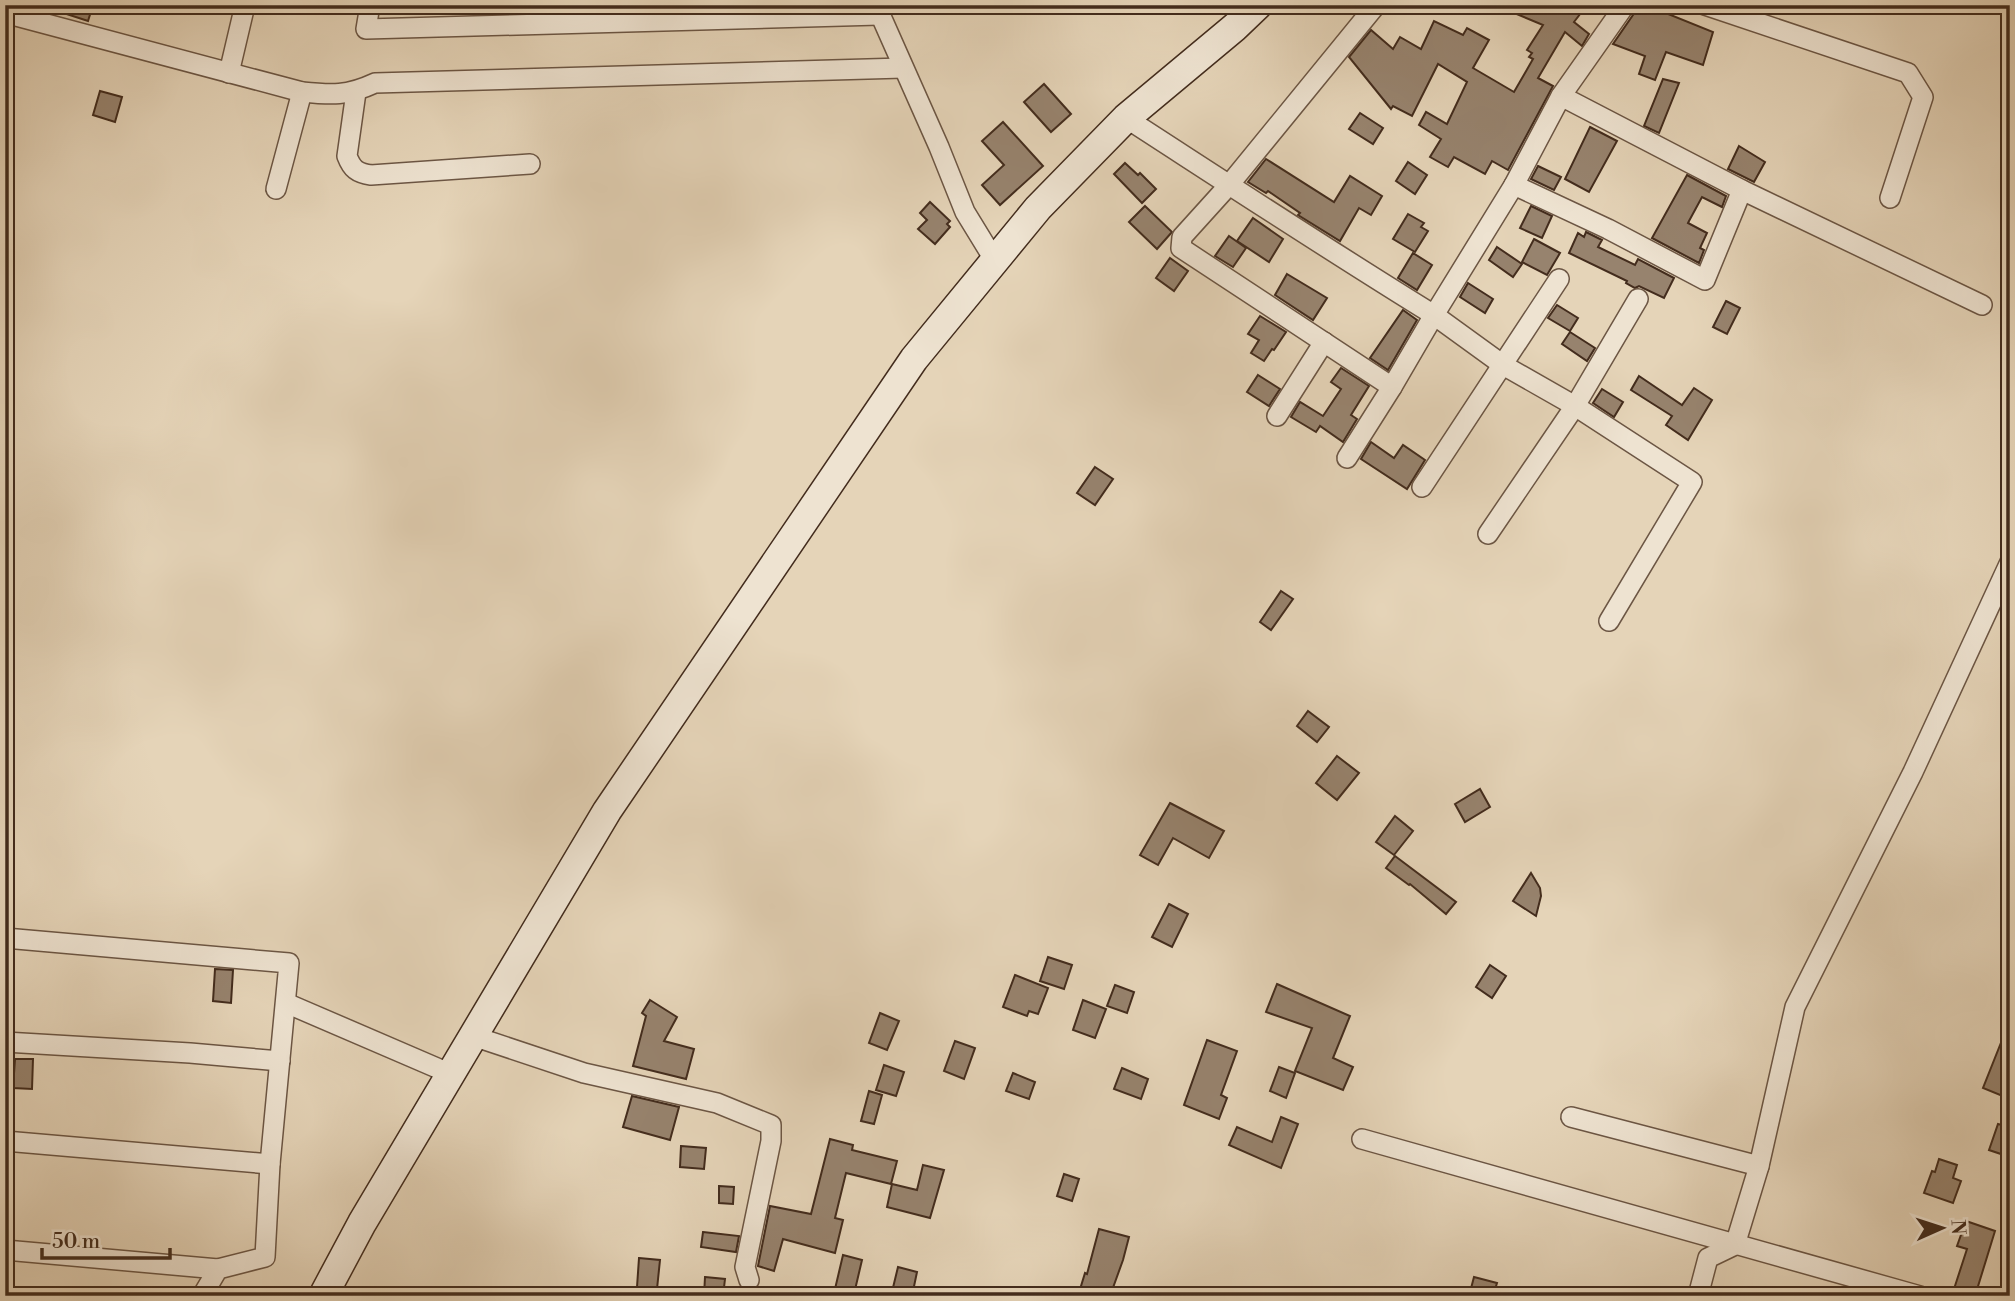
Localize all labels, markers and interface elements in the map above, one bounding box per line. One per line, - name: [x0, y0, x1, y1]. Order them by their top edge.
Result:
- north arrow: [1906, 1192, 1976, 1262]
- scale bar: [42, 1217, 170, 1261]
- text: N: [1946, 1219, 1970, 1235]
- text: 50 m: [52, 1229, 100, 1255]

